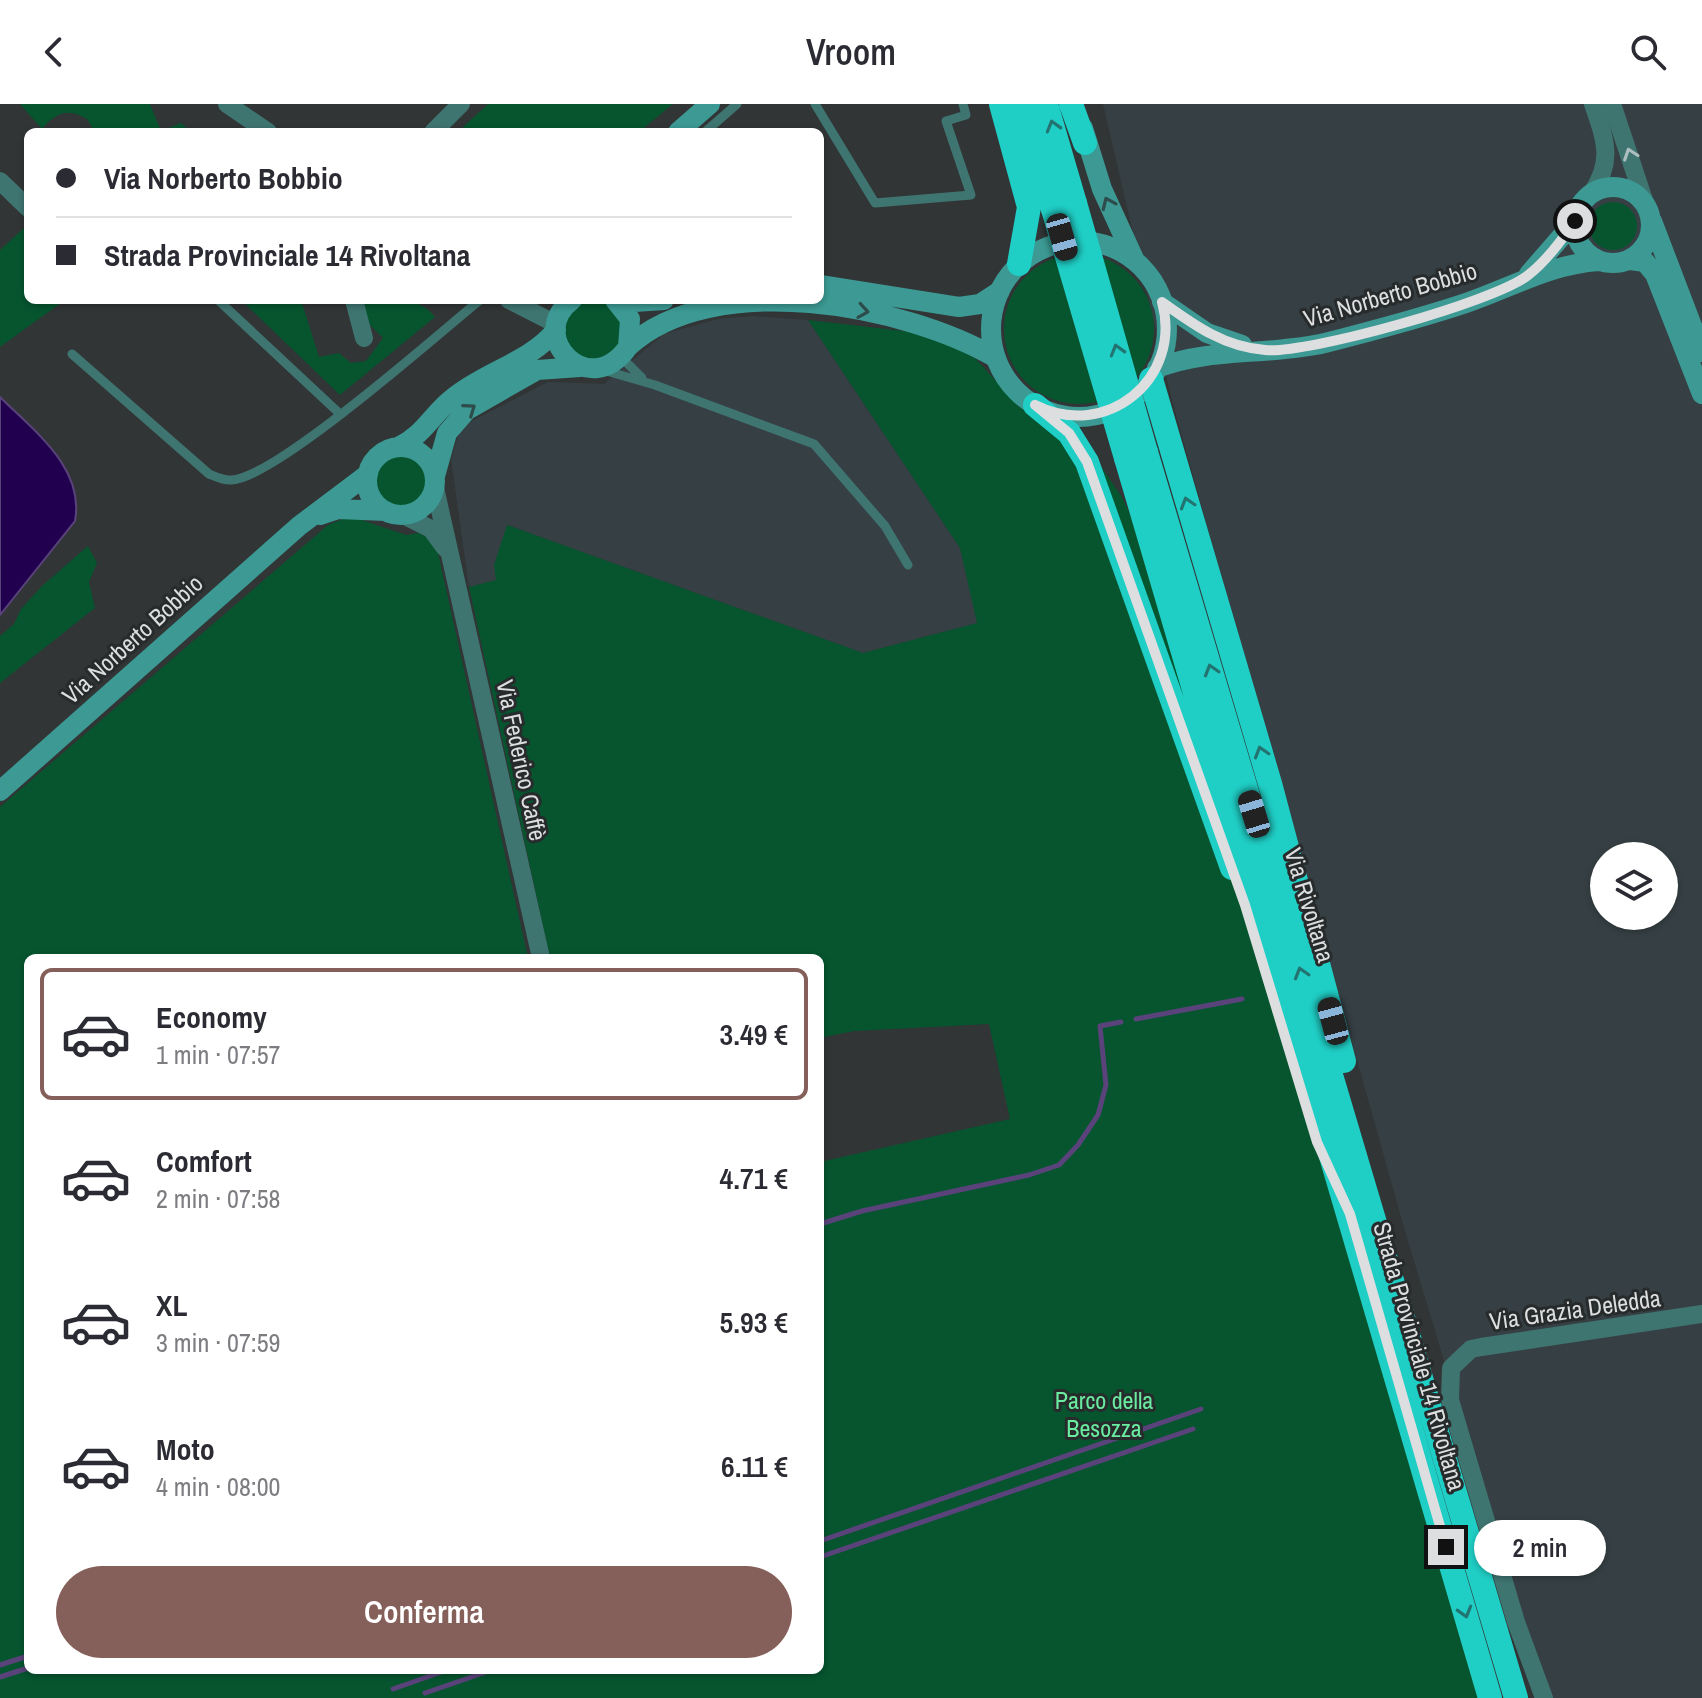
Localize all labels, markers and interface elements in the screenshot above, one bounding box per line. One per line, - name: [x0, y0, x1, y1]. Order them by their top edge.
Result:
- text: Vroom: [806, 28, 896, 76]
- icon: back: [32, 30, 76, 74]
- icon: search: [1626, 30, 1670, 74]
- one-way arrow: [1046, 120, 1062, 134]
- one-way arrow: [1624, 148, 1640, 162]
- text: Via Norberto Bobbio: [104, 158, 343, 198]
- one-way arrow: [1102, 197, 1118, 211]
- route start: [1557, 203, 1593, 239]
- car: [1044, 211, 1080, 263]
- text: Strada Provinciale 14 Rivoltana: [104, 235, 470, 275]
- street label: Via Norberto Bobbio: [1300, 254, 1480, 334]
- one-way arrow: [856, 302, 870, 319]
- one-way arrow: [1110, 343, 1126, 357]
- one-way arrow: [462, 404, 476, 419]
- one-way arrow: [1180, 497, 1196, 511]
- street label: Via Norberto Bobbio: [55, 567, 209, 711]
- one-way arrow: [1204, 664, 1220, 678]
- street label: Via Federico Caffè: [489, 677, 555, 843]
- one-way arrow: [1254, 746, 1270, 760]
- car: [1236, 788, 1272, 840]
- map controls: [1590, 842, 1678, 930]
- button: layers: [1590, 842, 1678, 930]
- street label: Via Rivoltana: [1277, 844, 1343, 966]
- one-way arrow: [1294, 967, 1310, 980]
- car: [1315, 995, 1351, 1047]
- text: Economy: [156, 997, 267, 1037]
- icon: car: [60, 998, 132, 1070]
- text: 3.49 €: [720, 1014, 788, 1054]
- text: 1 min · 07:57: [156, 1037, 280, 1072]
- text: Comfort: [156, 1141, 252, 1181]
- icon: car: [60, 1142, 132, 1214]
- text: 4.71 €: [720, 1158, 788, 1198]
- text: 2 min · 07:58: [156, 1181, 280, 1216]
- street label: Strada Provinciale 14 Rivoltana: [1366, 1218, 1474, 1494]
- street label: Via Grazia Deledda: [1487, 1281, 1663, 1337]
- text: XL: [156, 1285, 187, 1325]
- icon: car: [60, 1286, 132, 1358]
- text: 5.93 €: [720, 1302, 788, 1342]
- text: 3 min · 07:59: [156, 1325, 280, 1360]
- park label: Parco della Besozza: [1055, 1384, 1153, 1444]
- text: Moto: [156, 1429, 215, 1469]
- icon: car: [60, 1430, 132, 1502]
- text: 6.11 €: [721, 1446, 788, 1486]
- text: 4 min · 08:00: [156, 1469, 280, 1504]
- callout: 2 min: [1474, 1519, 1606, 1575]
- route end: [1428, 1529, 1464, 1565]
- text: 2 min: [1513, 1530, 1567, 1565]
- button: Conferma: [56, 1566, 792, 1658]
- one-way arrow: [1456, 1605, 1472, 1618]

